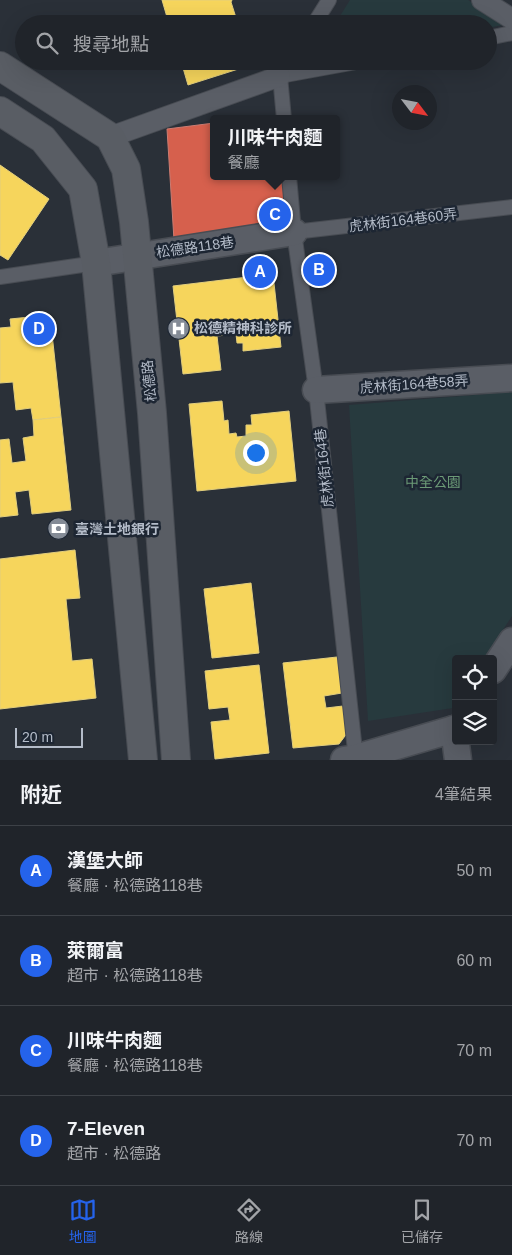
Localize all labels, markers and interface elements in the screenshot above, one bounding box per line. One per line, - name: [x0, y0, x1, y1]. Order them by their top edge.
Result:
- search box: [15, 15, 497, 70]
- icon: search: [33, 29, 61, 57]
- text: 搜尋地點: [73, 34, 149, 55]
- north arrow: [392, 85, 437, 130]
- popup: [210, 115, 340, 180]
- text: 川味牛肉麵: [227, 127, 323, 148]
- text: 餐廳: [227, 154, 260, 171]
- pin: C: [259, 196, 291, 234]
- street label: 虎林街164巷60弄: [348, 205, 458, 235]
- street label: 松德路118巷: [155, 234, 235, 260]
- pin: B: [303, 251, 335, 289]
- pin: A: [244, 253, 276, 291]
- pin: D: [23, 310, 55, 348]
- hospital icon: 松德精神科診所: [166, 316, 190, 340]
- place label: 松德精神科診所: [194, 320, 292, 336]
- street label: 松德路: [139, 359, 159, 403]
- street label: 虎林街164巷58弄: [359, 372, 469, 396]
- street label: 虎林街164巷: [312, 428, 336, 508]
- your location: [243, 440, 269, 466]
- park label: 中全公園: [405, 474, 461, 490]
- bank icon: 臺灣土地銀行: [47, 517, 71, 541]
- place label: 臺灣土地銀行: [75, 521, 159, 537]
- map controls: [452, 655, 497, 745]
- button: locate: [452, 655, 497, 700]
- button: layers: [452, 700, 497, 745]
- scale bar: [15, 725, 82, 748]
- text: 20 m: [22, 729, 53, 745]
- text: 附近: [20, 783, 62, 806]
- text: 4筆結果: [435, 786, 492, 803]
- text: 漢堡大師: [67, 850, 143, 871]
- text: A: [30, 862, 42, 879]
- text: 50 m: [456, 862, 492, 879]
- text: 餐廳 · 松德路118巷: [67, 877, 203, 894]
- text: 萊爾富: [67, 940, 124, 961]
- text: B: [30, 952, 42, 969]
- text: 60 m: [456, 952, 492, 969]
- text: 超市 · 松德路118巷: [67, 967, 203, 984]
- text: 川味牛肉麵: [67, 1030, 162, 1051]
- text: C: [30, 1042, 42, 1059]
- text: 70 m: [456, 1042, 492, 1059]
- text: 餐廳 · 松德路118巷: [67, 1057, 203, 1074]
- text: 7-Eleven: [67, 1118, 145, 1139]
- text: D: [30, 1132, 42, 1149]
- text: 70 m: [456, 1132, 492, 1149]
- text: 超市 · 松德路: [67, 1145, 161, 1162]
- tab: 地圖: [69, 1196, 97, 1246]
- tab: 路線: [235, 1196, 263, 1246]
- tab: 已儲存: [401, 1196, 443, 1246]

